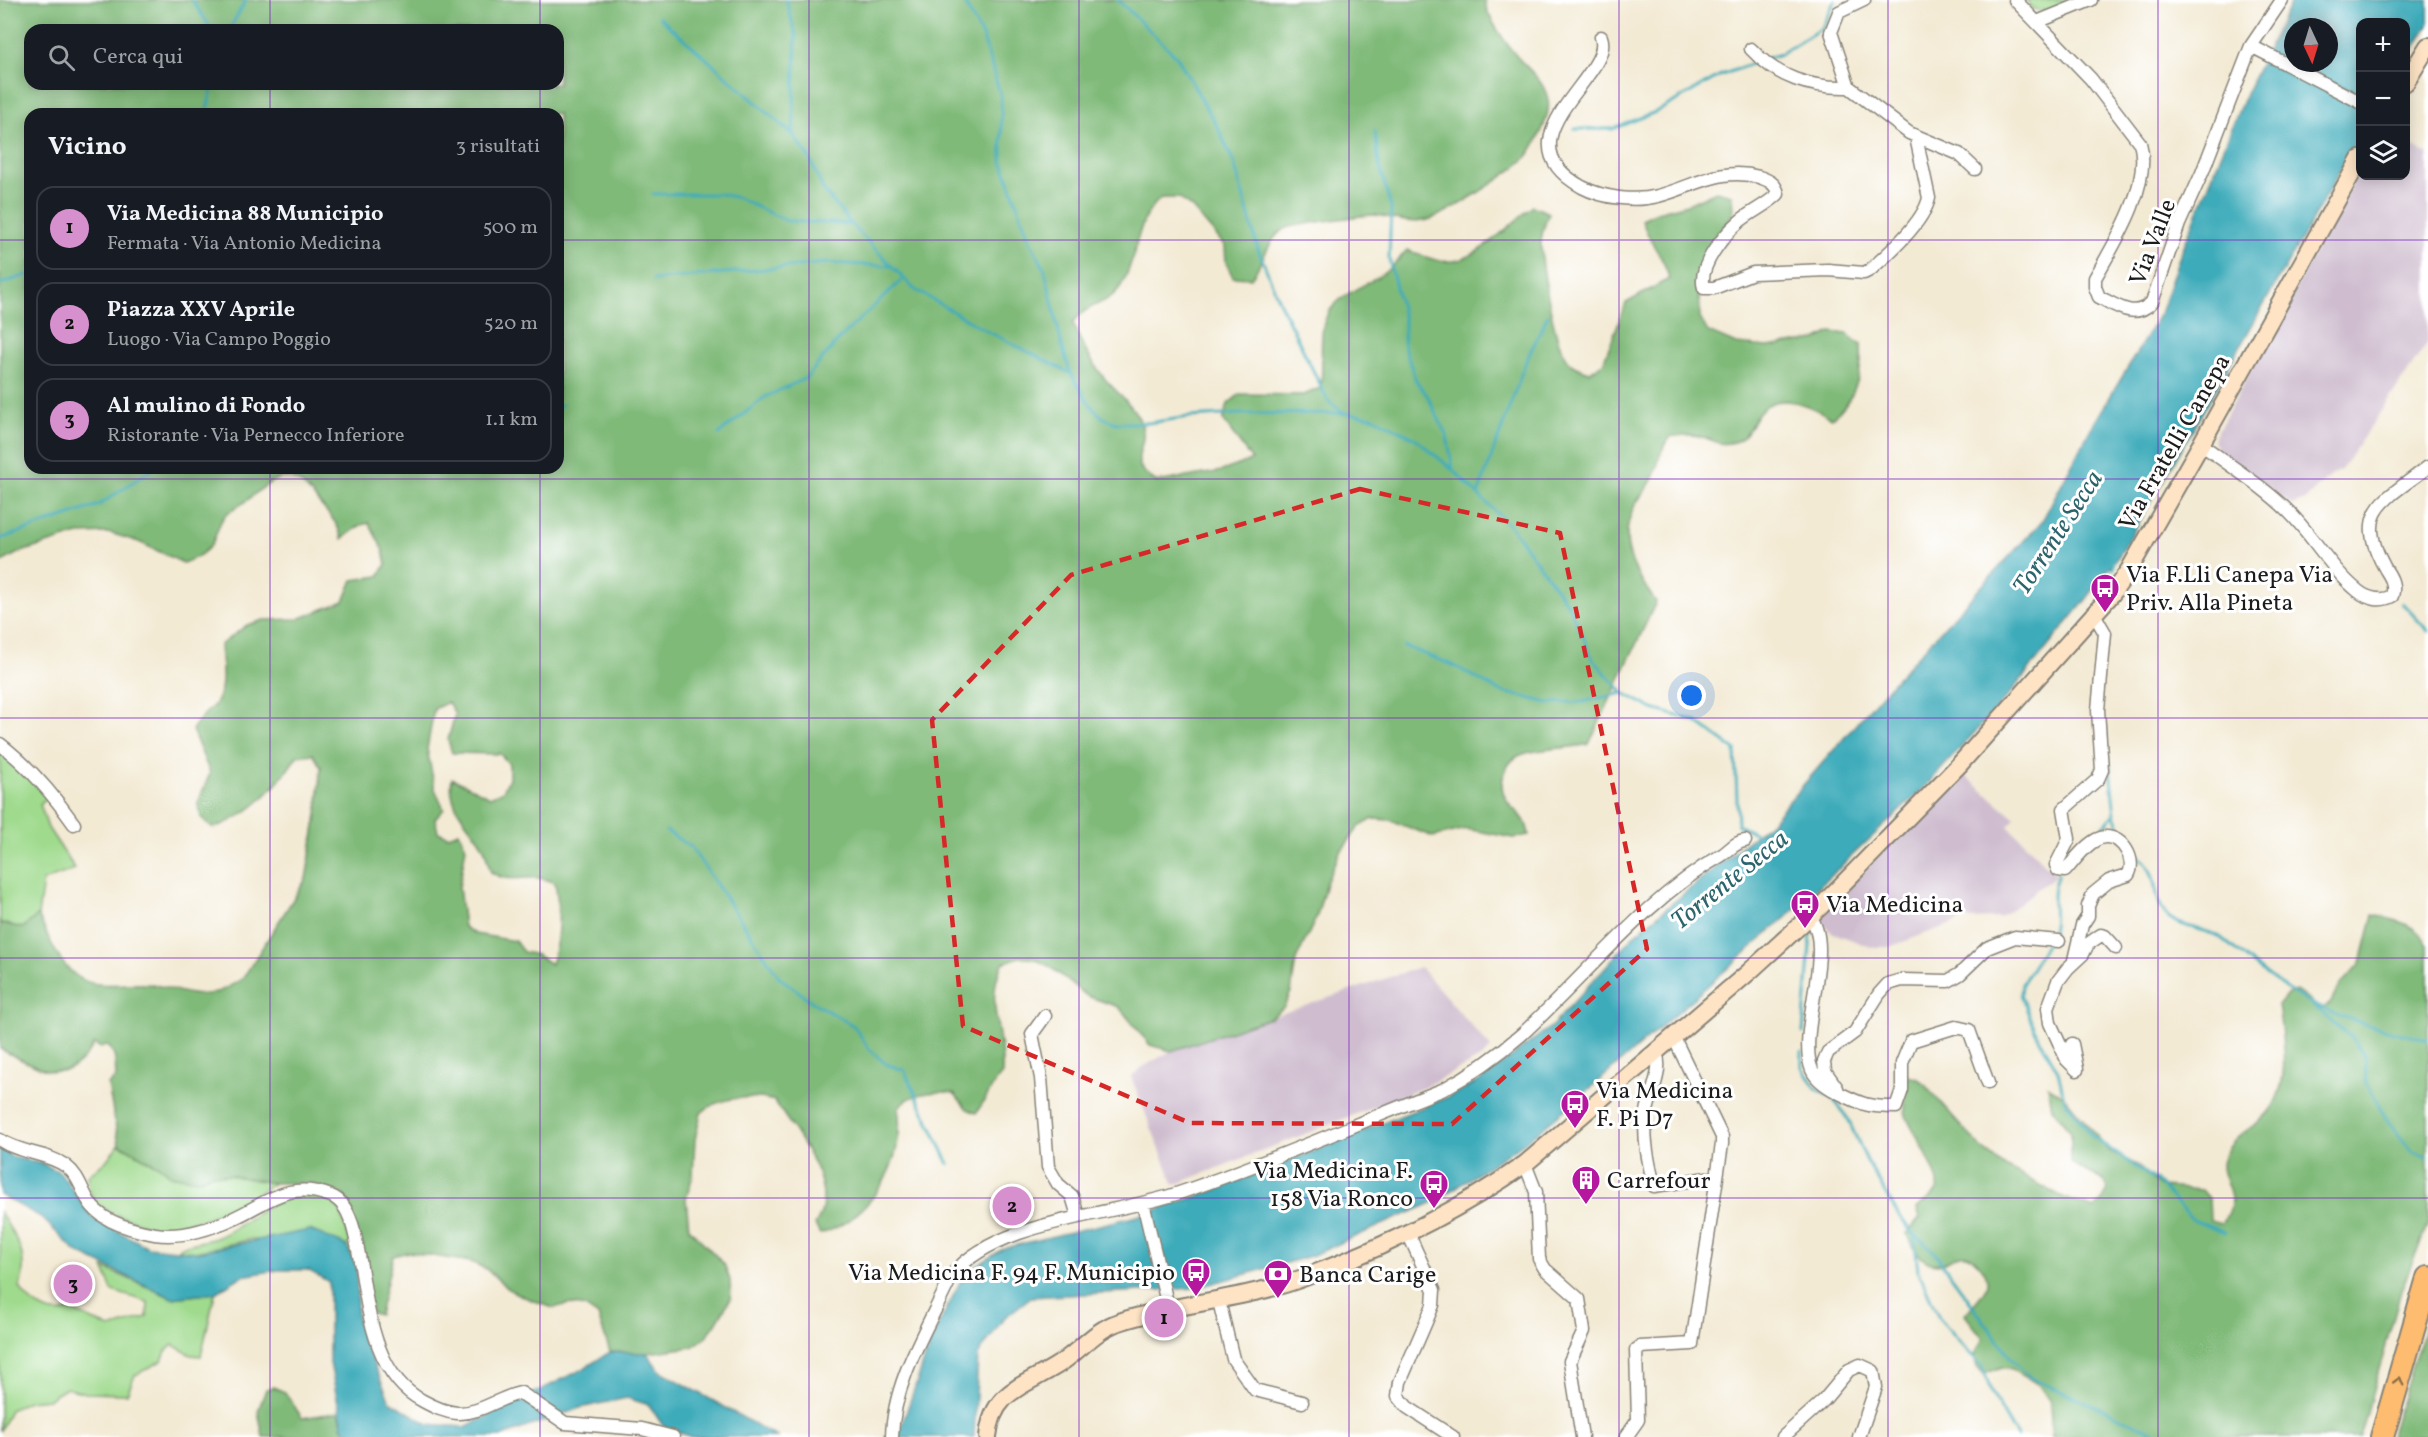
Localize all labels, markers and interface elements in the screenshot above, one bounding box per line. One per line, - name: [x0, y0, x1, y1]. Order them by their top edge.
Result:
- north arrow: [2284, 18, 2338, 72]
- map controls: [2356, 18, 2410, 180]
- button: +: [2356, 18, 2410, 72]
- search box: [24, 24, 564, 90]
- icon: search: [45, 41, 78, 74]
- text: Cerca qui: [93, 42, 183, 73]
- button: −: [2356, 72, 2410, 126]
- button: layers: [2356, 126, 2410, 180]
- text: Vicino: [48, 129, 127, 165]
- text: 3 risultati: [456, 133, 540, 161]
- street label: Via Valle: [2122, 194, 2186, 291]
- text: Via Medicina 88 Municipio: [107, 199, 384, 230]
- text: 1: [65, 214, 74, 242]
- text: 500 m: [483, 214, 538, 242]
- text: Fermata · Via Antonio Medicina: [107, 230, 381, 258]
- text: Piazza XXV Aprile: [107, 295, 295, 326]
- text: 2: [64, 310, 75, 338]
- text: 520 m: [484, 310, 538, 338]
- text: Luogo · Via Campo Poggio: [107, 326, 331, 354]
- street label: Via Fratelli Canepa: [2111, 348, 2240, 538]
- text: Al mulino di Fondo: [107, 391, 305, 422]
- text: 3: [64, 406, 75, 434]
- text: 1.1 km: [485, 406, 538, 434]
- text: Ristorante · Via Pernecco Inferiore: [107, 422, 405, 450]
- water label: Torrente Secca: [2005, 464, 2112, 602]
- place label: Via F.Lli Canepa Via Priv. Alla Pineta: [2126, 559, 2333, 621]
- bus stop icon: Via F.Lli Canepa Via Priv. Alla Pineta: [2089, 572, 2121, 614]
- your location: [1677, 681, 1706, 710]
- water label: Torrente Secca: [1664, 822, 1797, 939]
- bus stop icon: Via Medicina: [1789, 888, 1821, 930]
- place label: Via Medicina: [1826, 889, 1963, 923]
- place label: Via Medicina F. Pi D7: [1596, 1075, 1733, 1137]
- bus stop icon: Via Medicina F. Pi D7: [1559, 1088, 1591, 1130]
- place label: Via Medicina F. 158 Via Ronco: [1253, 1155, 1413, 1217]
- building icon: Carrefour: [1570, 1164, 1602, 1206]
- place label: Carrefour: [1607, 1165, 1711, 1199]
- bus stop icon: Via Medicina F. 158 Via Ronco: [1418, 1168, 1450, 1210]
- pin: 2: [992, 1184, 1032, 1228]
- bus stop icon: Via Medicina F. 94 F. Municipio: [1180, 1256, 1212, 1298]
- place label: Via Medicina F. 94 F. Municipio: [848, 1257, 1175, 1291]
- bank icon: Banca Carige: [1262, 1258, 1294, 1300]
- place label: Banca Carige: [1299, 1259, 1436, 1293]
- pin: 3: [54, 1262, 92, 1306]
- pin: 1: [1144, 1296, 1184, 1340]
- one-way arrow: [2391, 1376, 2404, 1386]

